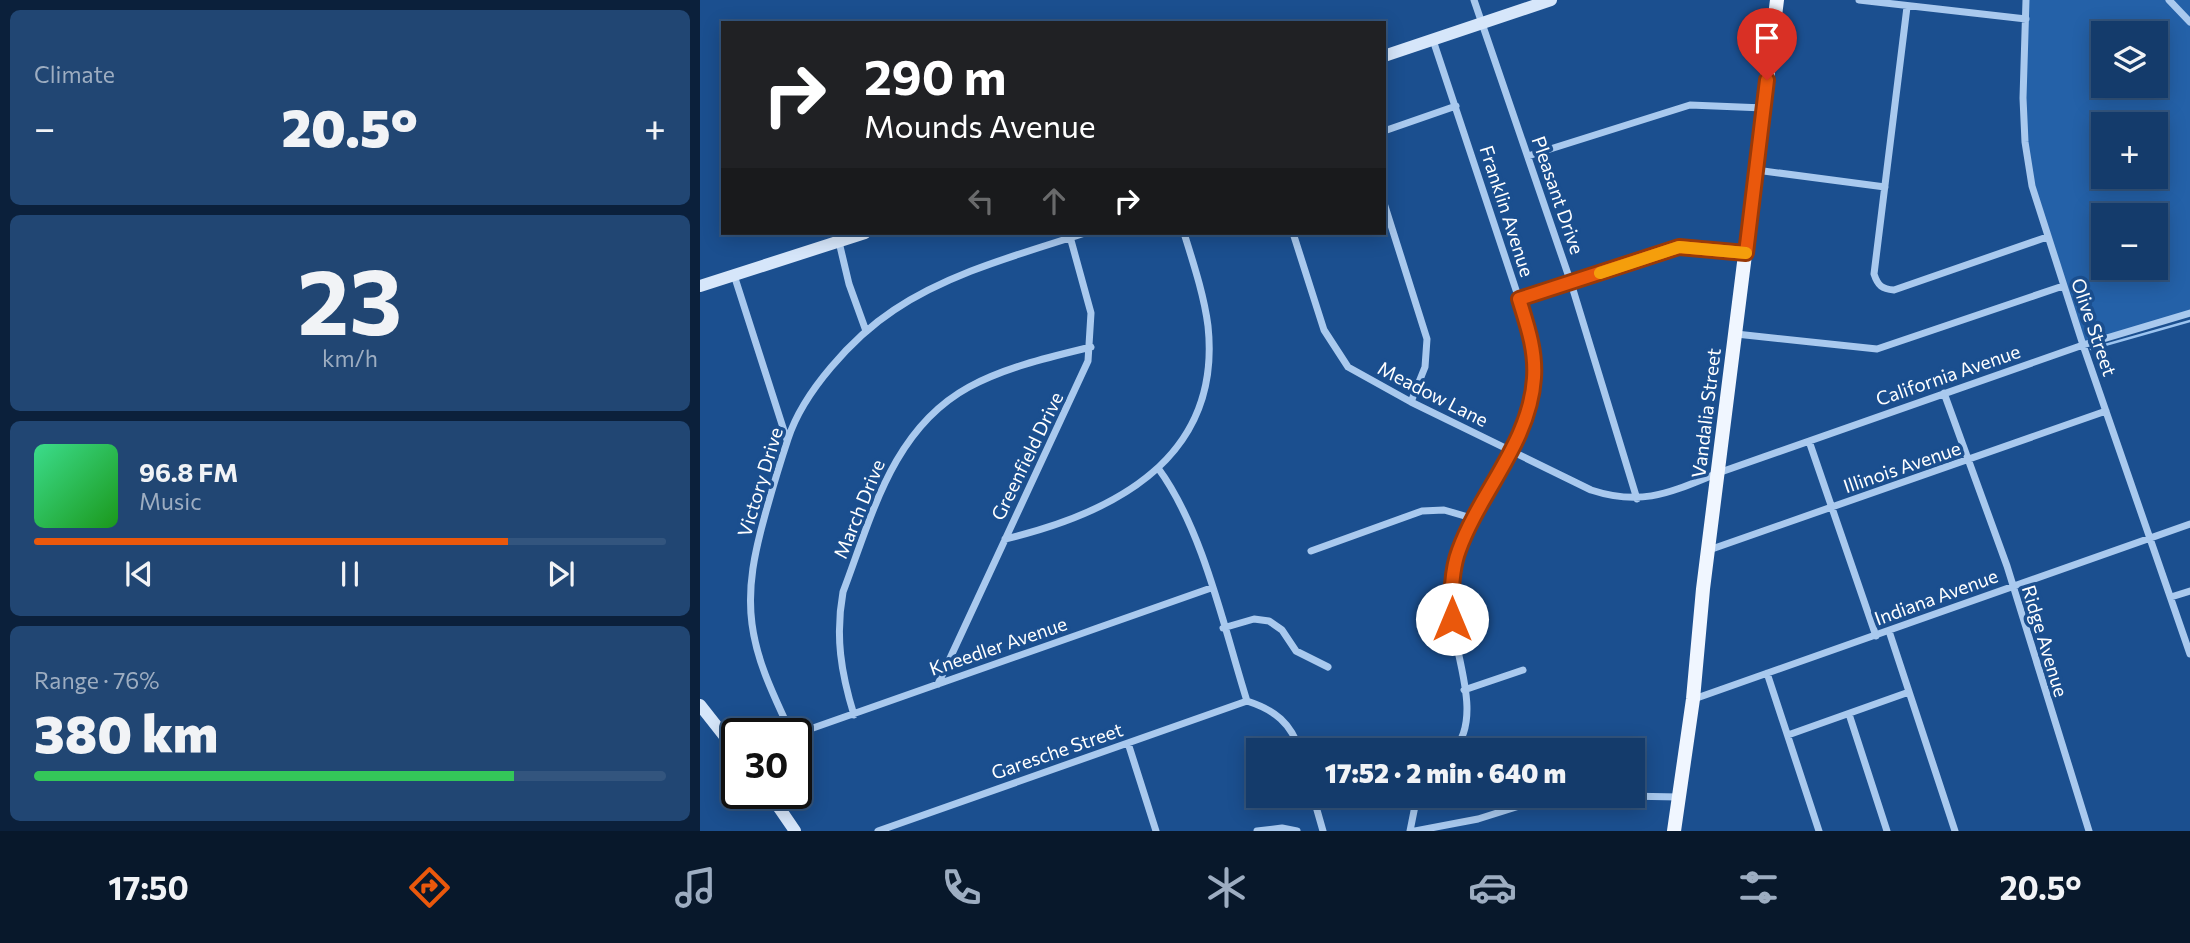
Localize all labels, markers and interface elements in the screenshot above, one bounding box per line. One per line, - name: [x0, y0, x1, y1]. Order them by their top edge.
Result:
- pin: [1737, 8, 1797, 80]
- icon: arrive: [1748, 19, 1786, 57]
- map controls: [2091, 21, 2168, 280]
- button: layers: [2091, 21, 2168, 98]
- text: 290 m: [864, 45, 1006, 105]
- icon: right: [749, 49, 840, 140]
- text: Climate: [34, 60, 115, 88]
- text: 20.5°: [281, 94, 418, 158]
- text: −: [34, 103, 56, 150]
- text: +: [644, 103, 666, 150]
- text: Mounds Avenue: [864, 105, 1096, 145]
- button: +: [2091, 112, 2168, 189]
- street label: Pleasant Drive: [1527, 133, 1589, 257]
- street label: Franklin Avenue: [1475, 142, 1540, 279]
- icon: left: [962, 182, 1000, 220]
- icon: ahead: [1035, 182, 1073, 220]
- icon: right: [1108, 182, 1146, 220]
- button: −: [2091, 203, 2168, 280]
- text: 23: [298, 242, 402, 354]
- street label: Olive Street: [2067, 275, 2122, 379]
- street label: California Avenue: [1873, 339, 2023, 410]
- text: km/h: [322, 344, 378, 372]
- street label: Vandalia Street: [1686, 346, 1725, 479]
- street label: Meadow Lane: [1374, 356, 1492, 431]
- street label: Greenfield Drive: [986, 388, 1068, 524]
- street label: Victory Drive: [732, 424, 787, 539]
- street label: Illinois Avenue: [1840, 436, 1964, 497]
- text: 96.8 FM: [139, 456, 238, 487]
- street label: March Drive: [828, 456, 889, 562]
- text: Music: [139, 487, 202, 515]
- icon: previous: [120, 555, 158, 593]
- icon: pause: [331, 555, 369, 593]
- icon: next: [542, 555, 580, 593]
- street label: Indiana Avenue: [1871, 564, 2001, 630]
- position arrow: [1415, 582, 1489, 656]
- street label: Ridge Avenue: [2018, 582, 2073, 700]
- street label: Kneedler Avenue: [926, 611, 1070, 680]
- text: Range · 76%: [34, 666, 159, 694]
- text: 380 km: [34, 700, 218, 764]
- street label: Garesche Street: [988, 717, 1126, 784]
- speed limit sign: 30: [721, 718, 812, 809]
- text: 17:52 · 2 min · 640 m: [1325, 757, 1566, 788]
- icon: directions: [405, 863, 454, 912]
- icon: music: [671, 863, 720, 912]
- icon: phone: [937, 863, 986, 912]
- icon: climate: [1202, 863, 1251, 912]
- icon: car: [1468, 863, 1517, 912]
- icon: filters: [1734, 863, 1783, 912]
- text: 17:50: [108, 867, 189, 907]
- text: 20.5°: [1999, 867, 2082, 907]

